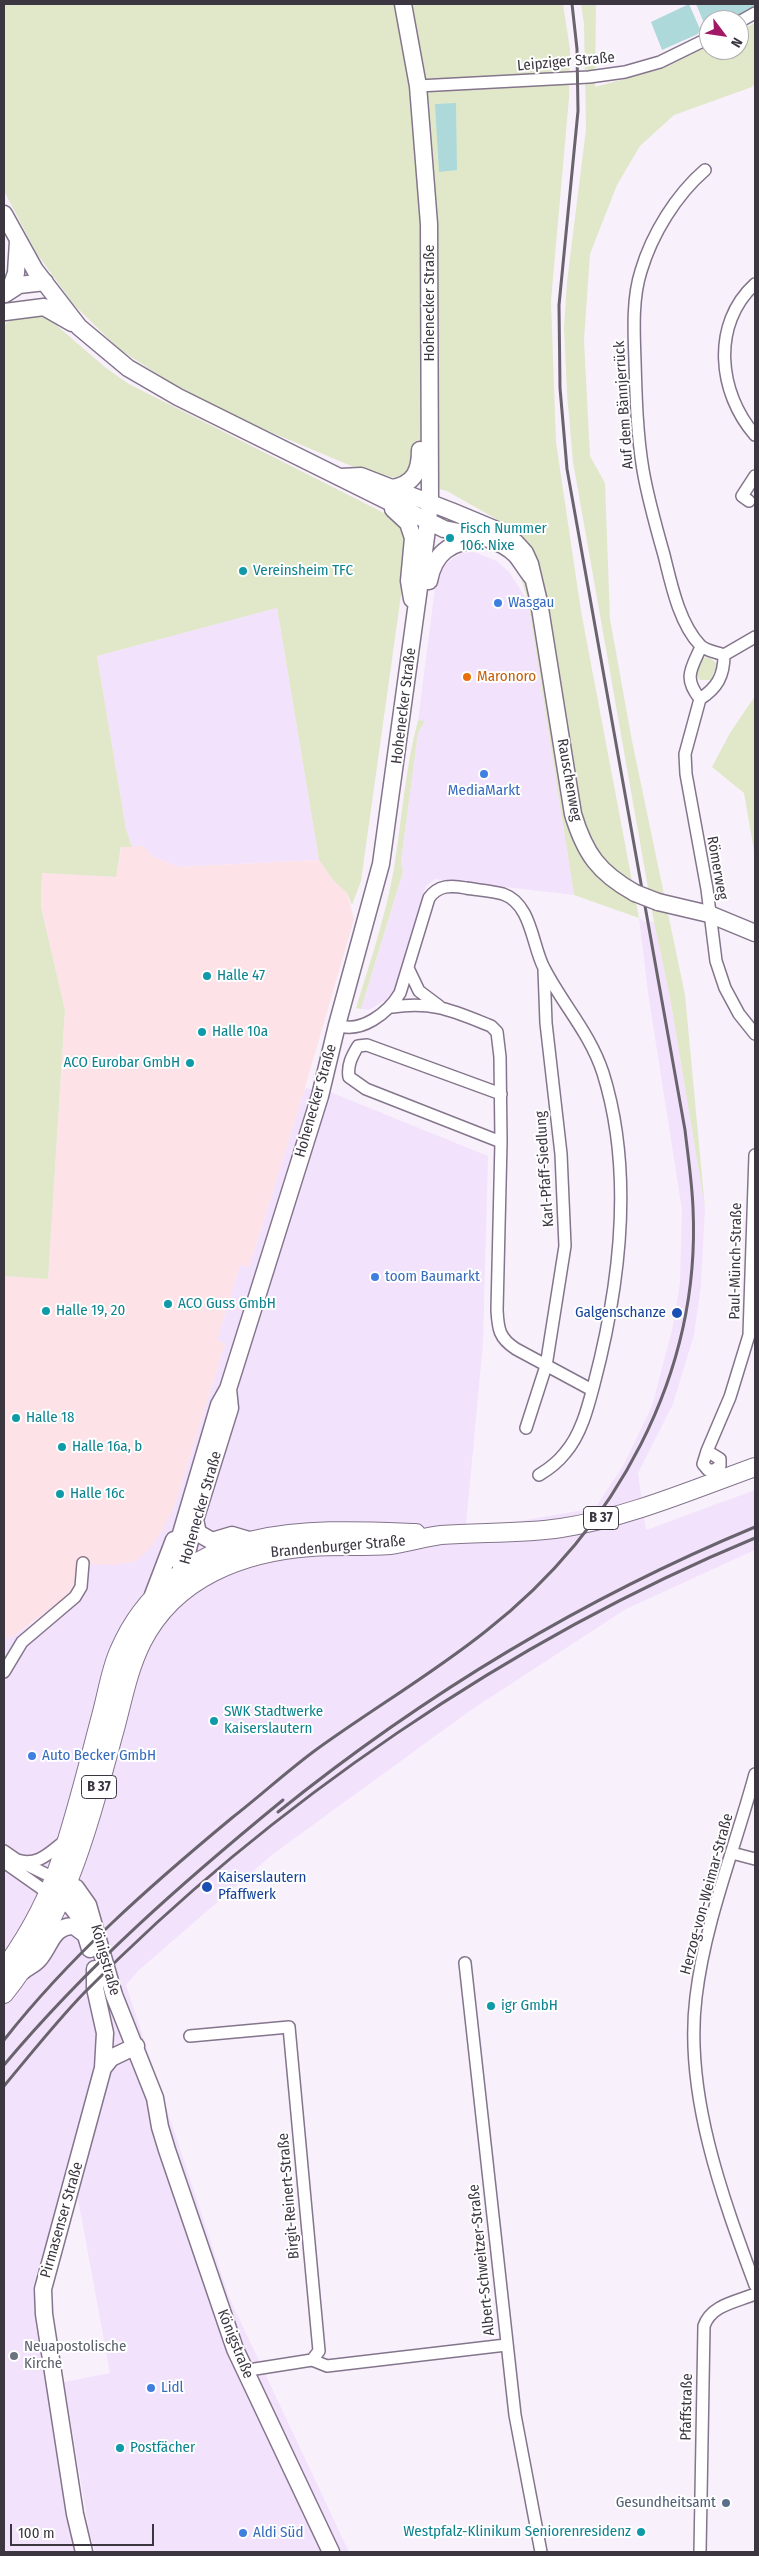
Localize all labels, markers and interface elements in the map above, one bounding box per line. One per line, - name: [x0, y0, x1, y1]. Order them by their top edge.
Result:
- north arrow: [699, 10, 749, 60]
- text: N: [727, 34, 746, 50]
- street label: Leipziger Straße: [516, 49, 616, 75]
- street label: Hohenecker Straße: [421, 245, 439, 361]
- street label: Auf dem Bännjerrück: [611, 340, 637, 470]
- place label: Fisch Nummer 106: Nixe: [460, 520, 547, 555]
- marker: Fisch Nummer 106: Nixe: [444, 532, 456, 544]
- place label: Vereinsheim TFC: [253, 562, 353, 580]
- marker: Vereinsheim TFC: [237, 565, 249, 577]
- place label: Wasgau: [508, 594, 554, 612]
- marker: Wasgau: [492, 597, 504, 609]
- street label: Hohenecker Straße: [388, 647, 420, 765]
- place label: Maronoro: [477, 668, 536, 686]
- marker: Maronoro: [461, 671, 473, 683]
- street label: Rauschenweg: [553, 737, 585, 823]
- marker: MediaMarkt: [478, 768, 490, 780]
- place label: MediaMarkt: [448, 782, 520, 800]
- street label: Römerweg: [703, 835, 731, 901]
- place label: Halle 47: [217, 967, 265, 985]
- marker: Halle 47: [201, 970, 213, 982]
- place label: Halle 10a: [212, 1023, 268, 1041]
- marker: Halle 10a: [196, 1026, 208, 1038]
- street label: Hohenecker Straße: [291, 1042, 341, 1160]
- place label: ACO Eurobar GmbH: [63, 1054, 180, 1072]
- marker: ACO Eurobar GmbH: [184, 1057, 196, 1069]
- street label: Karl-Pfaff-Siedlung: [532, 1110, 558, 1228]
- street label: Paul-Münch-Straße: [726, 1202, 746, 1320]
- place label: toom Baumarkt: [385, 1268, 480, 1286]
- marker: toom Baumarkt: [369, 1271, 381, 1283]
- place label: ACO Guss GmbH: [178, 1295, 276, 1313]
- marker: ACO Guss GmbH: [162, 1298, 174, 1310]
- place label: Halle 19, 20: [56, 1302, 125, 1320]
- place label: Galgenschanze: [575, 1304, 666, 1322]
- marker: Halle 19, 20: [40, 1305, 52, 1317]
- marker: Galgenschanze: [670, 1306, 684, 1320]
- place label: Halle 18: [26, 1409, 74, 1427]
- marker: Halle 18: [10, 1412, 22, 1424]
- place label: Halle 16a, b: [72, 1438, 142, 1456]
- marker: Halle 16a, b: [56, 1441, 68, 1453]
- street label: Hohenecker Straße: [176, 1449, 226, 1567]
- place label: Halle 16c: [70, 1485, 125, 1503]
- marker: Halle 16c: [54, 1488, 66, 1500]
- road number: B 37: [584, 1506, 618, 1530]
- street label: Brandenburger Straße: [270, 1532, 406, 1562]
- place label: SWK Stadtwerke Kaiserslautern: [224, 1703, 323, 1738]
- marker: SWK Stadtwerke Kaiserslautern: [208, 1715, 220, 1727]
- place label: Auto Becker GmbH: [42, 1747, 156, 1765]
- marker: Auto Becker GmbH: [26, 1750, 38, 1762]
- road number: B 37: [82, 1775, 116, 1798]
- street label: Herzog-von-Weimar-Straße: [677, 1811, 737, 1977]
- place label: Kaiserslautern Pfaffwerk: [218, 1869, 307, 1904]
- marker: Kaiserslautern Pfaffwerk: [200, 1880, 214, 1894]
- street label: Königstraße: [86, 1922, 124, 1998]
- place label: igr GmbH: [501, 1997, 558, 2015]
- marker: igr GmbH: [485, 2000, 497, 2012]
- street label: Birgit-Reinert-Straße: [275, 2132, 303, 2260]
- street label: Pirmasenser Straße: [37, 2160, 87, 2280]
- street label: Albert-Schweitzer-Straße: [465, 2183, 499, 2337]
- street label: Königstraße: [213, 2307, 257, 2381]
- place label: Neuapostolische Kirche: [24, 2338, 126, 2373]
- marker: Neuapostolische Kirche: [8, 2350, 20, 2362]
- street label: Pfaffstraße: [677, 2373, 697, 2441]
- place label: Lidl: [161, 2379, 183, 2397]
- marker: Lidl: [145, 2382, 157, 2394]
- place label: Postfächer: [130, 2439, 195, 2457]
- marker: Postfächer: [114, 2442, 126, 2454]
- place label: Gesundheitsamt: [616, 2494, 716, 2512]
- marker: Gesundheitsamt: [720, 2497, 732, 2509]
- scale bar: [12, 2514, 156, 2546]
- place label: Westpfalz-Klinikum Seniorenresidenz: [403, 2523, 631, 2541]
- text: 100 m: [18, 2524, 55, 2542]
- place label: Aldi Süd: [253, 2524, 303, 2542]
- marker: Westpfalz-Klinikum Seniorenresidenz: [635, 2526, 647, 2538]
- marker: Aldi Süd: [237, 2527, 249, 2539]

